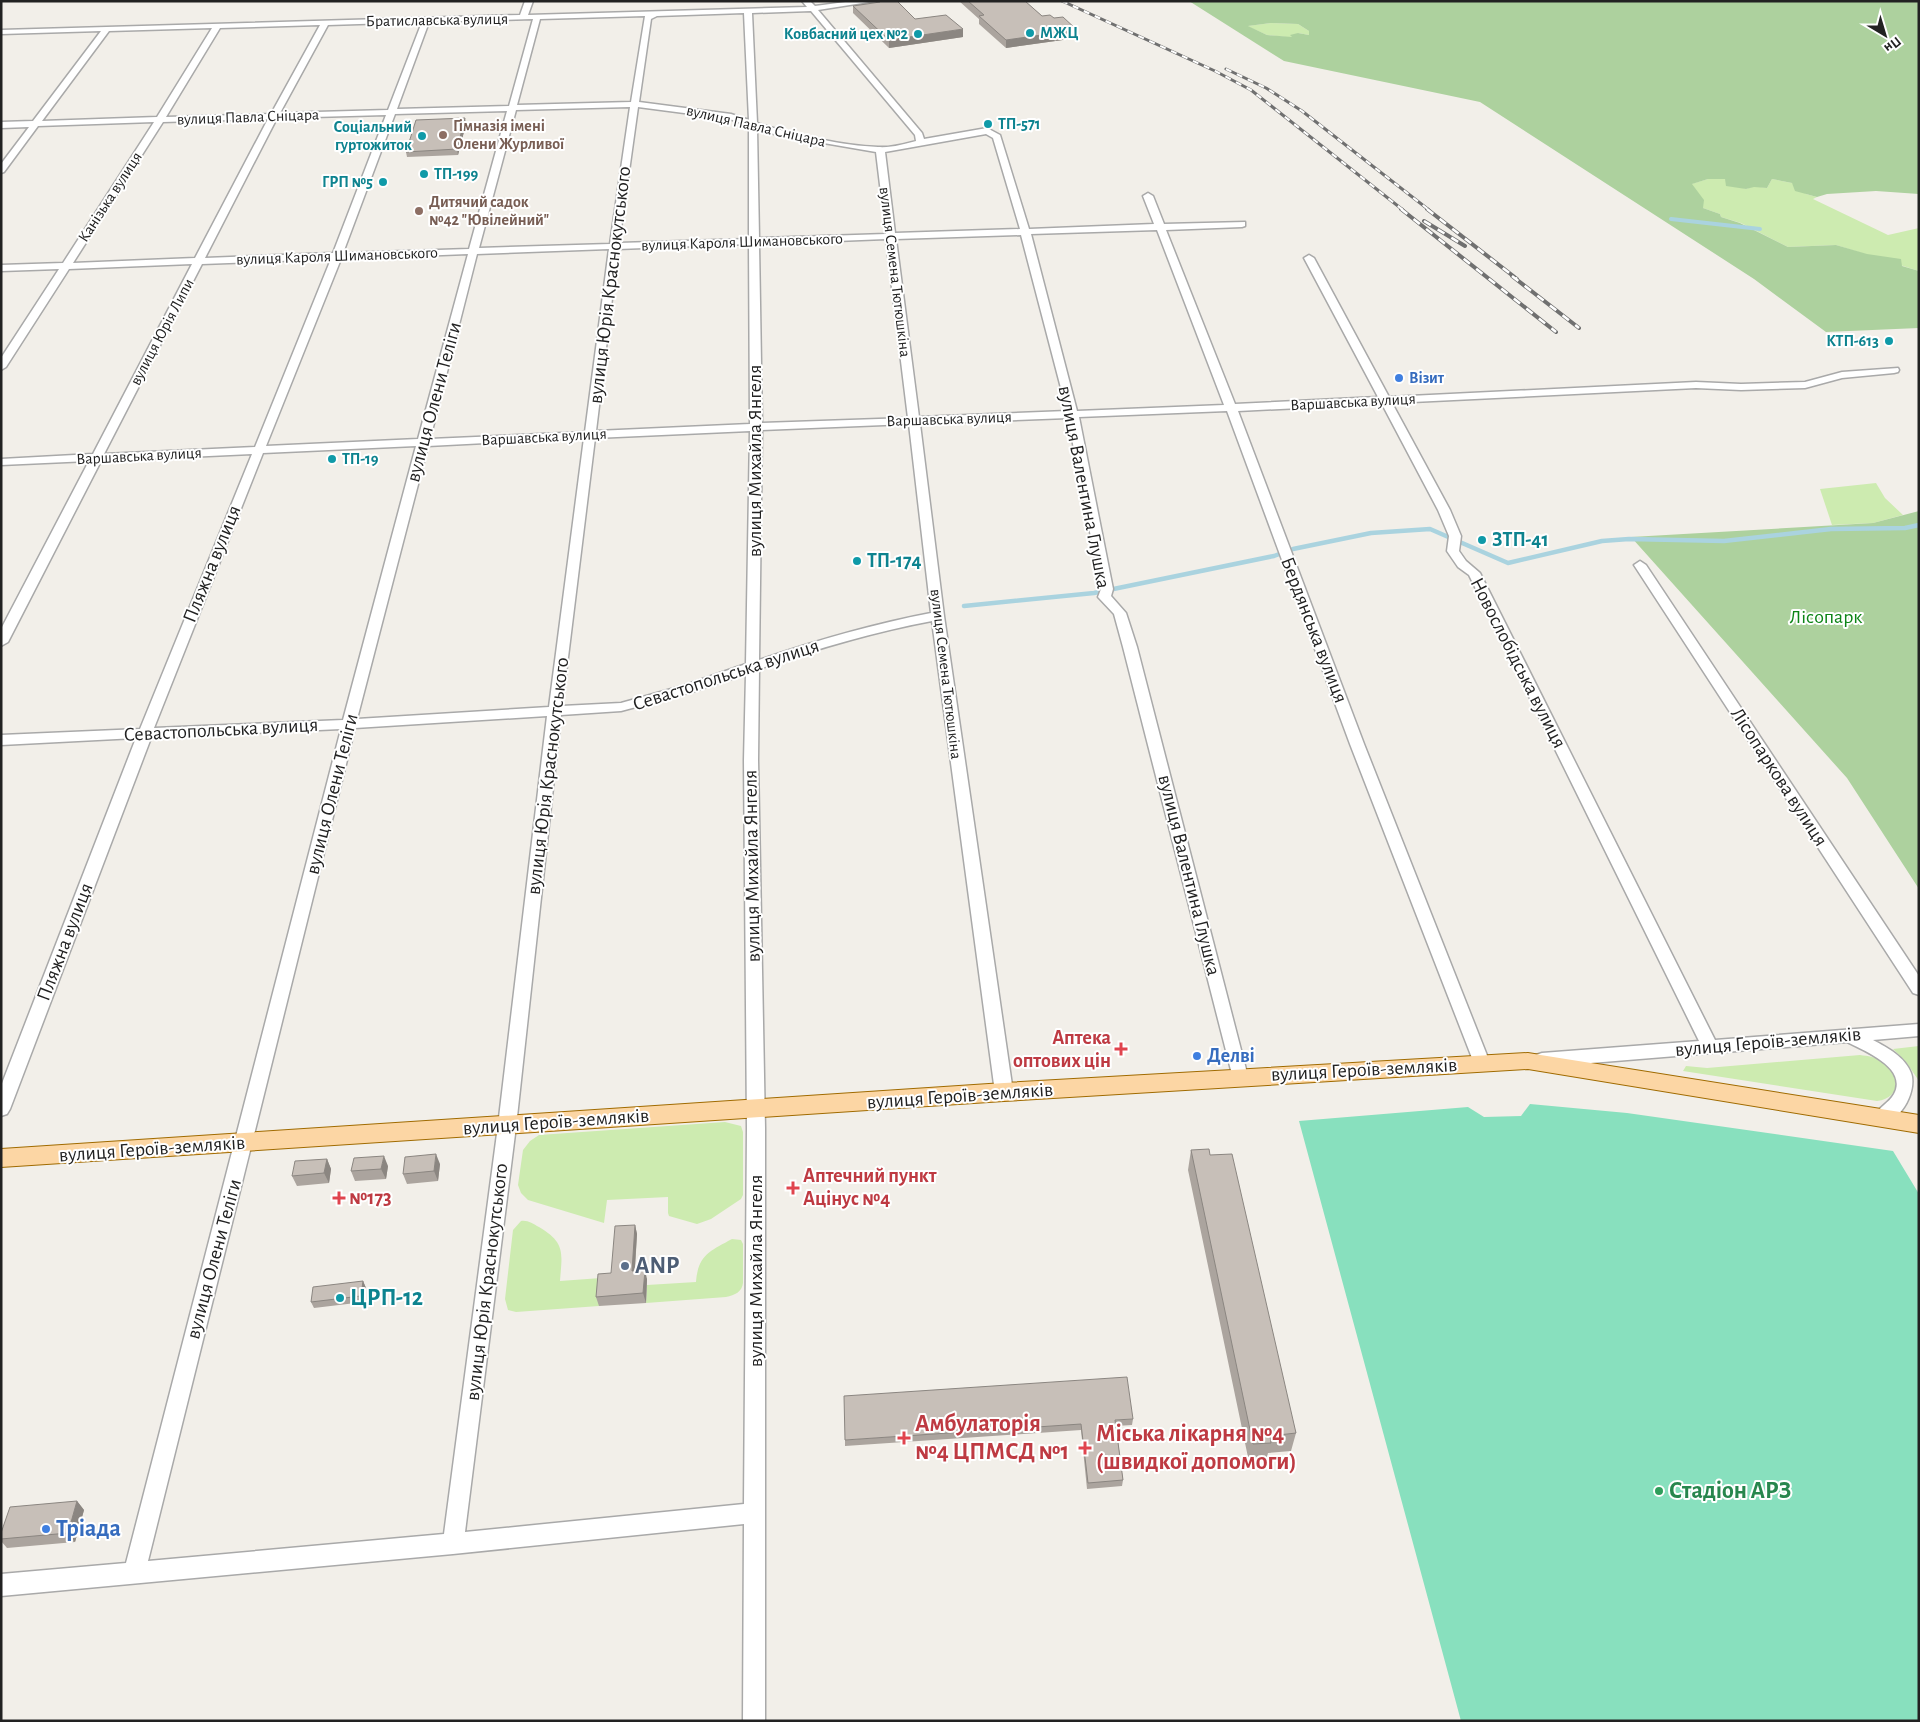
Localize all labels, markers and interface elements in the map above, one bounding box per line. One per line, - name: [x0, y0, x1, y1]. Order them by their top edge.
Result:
- north arrow: [1860, 10, 1910, 60]
- street label: Братиславська вулиця: [366, 11, 508, 30]
- place label: МЖЦ: [1040, 25, 1078, 41]
- place label: Ковбасний цех №2: [784, 26, 908, 42]
- marker: МЖЦ: [1024, 27, 1036, 39]
- marker: Ковбасний цех №2: [912, 28, 924, 40]
- text: Пн: [1881, 34, 1903, 55]
- street label: вулиця Павла Сніцара: [685, 102, 827, 151]
- street label: вулиця Павла Сніцара: [176, 107, 320, 128]
- place label: ТП-571: [998, 116, 1041, 132]
- place label: Гімназія імені Олени Журливої: [453, 118, 565, 153]
- marker: ТП-571: [982, 118, 994, 130]
- place label: Соціальний гуртожиток: [334, 119, 412, 154]
- marker: Гімназія імені Олени Журливої: [437, 129, 449, 141]
- marker: Соціальний гуртожиток: [416, 130, 428, 142]
- street label: Канізька вулиця: [75, 149, 146, 245]
- street label: вулиця Юрія Краснокутського: [586, 165, 634, 405]
- place label: ТП-199: [434, 166, 478, 182]
- marker: ТП-199: [418, 168, 430, 180]
- place label: ГРП №5: [322, 174, 373, 190]
- marker: ГРП №5: [377, 176, 389, 188]
- street label: вулиця Семена Тютюшкіна: [876, 186, 913, 358]
- place label: Дитячий садок №42 "Ювілейний": [429, 194, 549, 228]
- marker: Дитячий садок №42 "Ювілейний": [413, 205, 425, 217]
- street label: вулиця Кароля Шимановського: [641, 230, 843, 255]
- street label: вулиця Кароля Шимановського: [236, 244, 438, 269]
- street label: вулиця Юрія Липи: [127, 276, 198, 388]
- street label: вулиця Олени Теліги: [403, 320, 465, 484]
- place label: КТП-613: [1826, 333, 1879, 349]
- marker: КТП-613: [1883, 335, 1895, 347]
- street label: вулиця Михайла Янгеля: [745, 365, 765, 557]
- place label: Візит: [1409, 370, 1445, 386]
- marker: Візит: [1393, 372, 1405, 384]
- street label: вулиця Валентина Глушка: [1055, 384, 1113, 590]
- street label: Варшавська вулиця: [1290, 391, 1416, 414]
- street label: Варшавська вулиця: [886, 409, 1012, 430]
- street label: Варшавська вулиця: [481, 426, 607, 449]
- street label: Варшавська вулиця: [76, 445, 202, 468]
- place label: ТП-19: [342, 451, 379, 467]
- marker: ТП-19: [326, 453, 338, 465]
- street label: Пляжна вулиця: [179, 502, 245, 626]
- place label: ЗТП-41: [1492, 530, 1549, 550]
- marker: ЗТП-41: [1476, 534, 1488, 546]
- place label: ТП-174: [867, 551, 922, 571]
- street label: Бердянська вулиця: [1277, 554, 1351, 706]
- marker: ТП-174: [851, 555, 863, 567]
- street label: Новослобідська вулиця: [1466, 575, 1570, 751]
- street label: вулиця Семена Тютюшкіна: [927, 588, 964, 760]
- park label: Лісопарк: [1790, 607, 1862, 627]
- street label: Севастопольська вулиця: [630, 635, 822, 715]
- street label: вулиця Юрія Краснокутського: [524, 656, 572, 896]
- street label: Лісопаркова вулиця: [1727, 704, 1831, 850]
- street label: вулиця Олени Теліги: [302, 712, 362, 876]
- street label: Севастопольська вулиця: [123, 715, 319, 745]
- street label: вулиця Михайла Янгеля: [740, 770, 764, 962]
- street label: вулиця Валентина Глушка: [1154, 773, 1224, 977]
- street label: Пляжна вулиця: [33, 880, 97, 1004]
- street label: вулиця Героїв-земляків: [1674, 1024, 1862, 1060]
- place label: Аптека оптових цін: [1013, 1028, 1112, 1071]
- marker: Аптека оптових цін: [1115, 1043, 1127, 1055]
- place label: Делві: [1207, 1046, 1255, 1066]
- marker: Делві: [1191, 1050, 1203, 1062]
- street label: вулиця Героїв-земляків: [1270, 1055, 1458, 1085]
- street label: вулиця Героїв-земляків: [866, 1080, 1054, 1112]
- street label: вулиця Героїв-земляків: [462, 1106, 650, 1138]
- street label: вулиця Героїв-земляків: [58, 1133, 246, 1165]
- street label: вулиця Юрія Краснокутського: [463, 1162, 511, 1402]
- place label: Аптечний пункт Ацінус №4: [803, 1166, 937, 1209]
- street label: вулиця Михайла Янгеля: [746, 1175, 766, 1367]
- street label: вулиця Олени Теліги: [183, 1177, 245, 1341]
- marker: Аптечний пункт Ацінус №4: [787, 1182, 799, 1194]
- place label: №173: [349, 1188, 392, 1208]
- marker: №173: [333, 1192, 345, 1204]
- place label: ANP: [635, 1254, 679, 1278]
- marker: ANP: [619, 1260, 631, 1272]
- place label: ЦРП-12: [350, 1286, 423, 1310]
- marker: ЦРП-12: [334, 1292, 346, 1304]
- place label: Амбулаторія №4 ЦПМСД №1: [915, 1412, 1069, 1464]
- place label: Міська лікарня №4 (швидкої допомоги): [1096, 1422, 1297, 1474]
- marker: Амбулаторія №4 ЦПМСД №1: [897, 1431, 911, 1445]
- marker: Міська лікарня №4 (швидкої допомоги): [1078, 1441, 1092, 1455]
- place label: Стадіон АРЗ: [1669, 1479, 1791, 1503]
- marker: Стадіон АРЗ: [1653, 1485, 1665, 1497]
- place label: Тріада: [56, 1517, 121, 1541]
- marker: Тріада: [40, 1523, 52, 1535]

